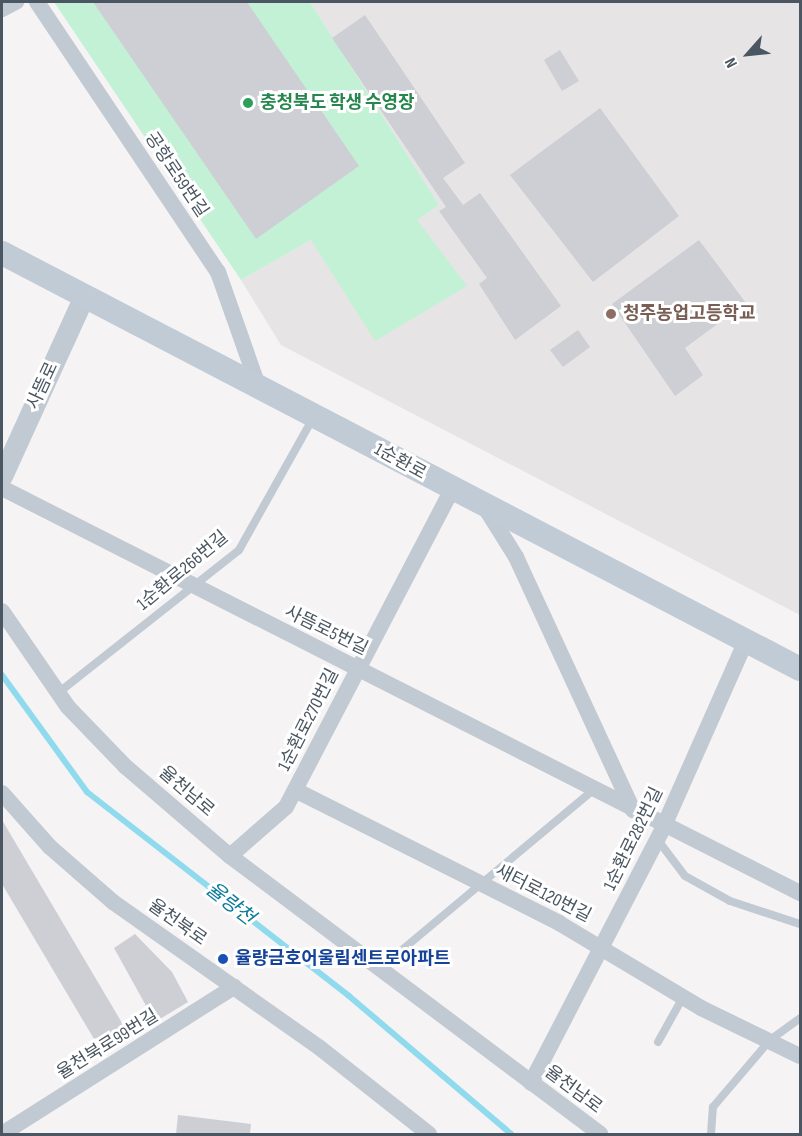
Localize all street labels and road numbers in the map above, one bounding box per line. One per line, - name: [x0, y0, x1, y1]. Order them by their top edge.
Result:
- street label: 공항로59번길: [140, 128, 212, 222]
- street label: 사뜸로: [23, 359, 63, 413]
- street label: 1순환로: [370, 439, 430, 485]
- street label: 1순환로266번길: [133, 527, 233, 615]
- street label: 사뜸로5번길: [281, 602, 371, 660]
- street label: 1순환로270번길: [274, 665, 344, 775]
- street label: 율천남로: [154, 762, 218, 822]
- street label: 1순환로282번길: [600, 784, 668, 894]
- street label: 새터로120번길: [491, 861, 595, 927]
- street label: 율천북로: [144, 895, 210, 951]
- street label: 율천북로99번길: [53, 1005, 163, 1085]
- street label: 율천남로: [540, 1061, 606, 1119]

